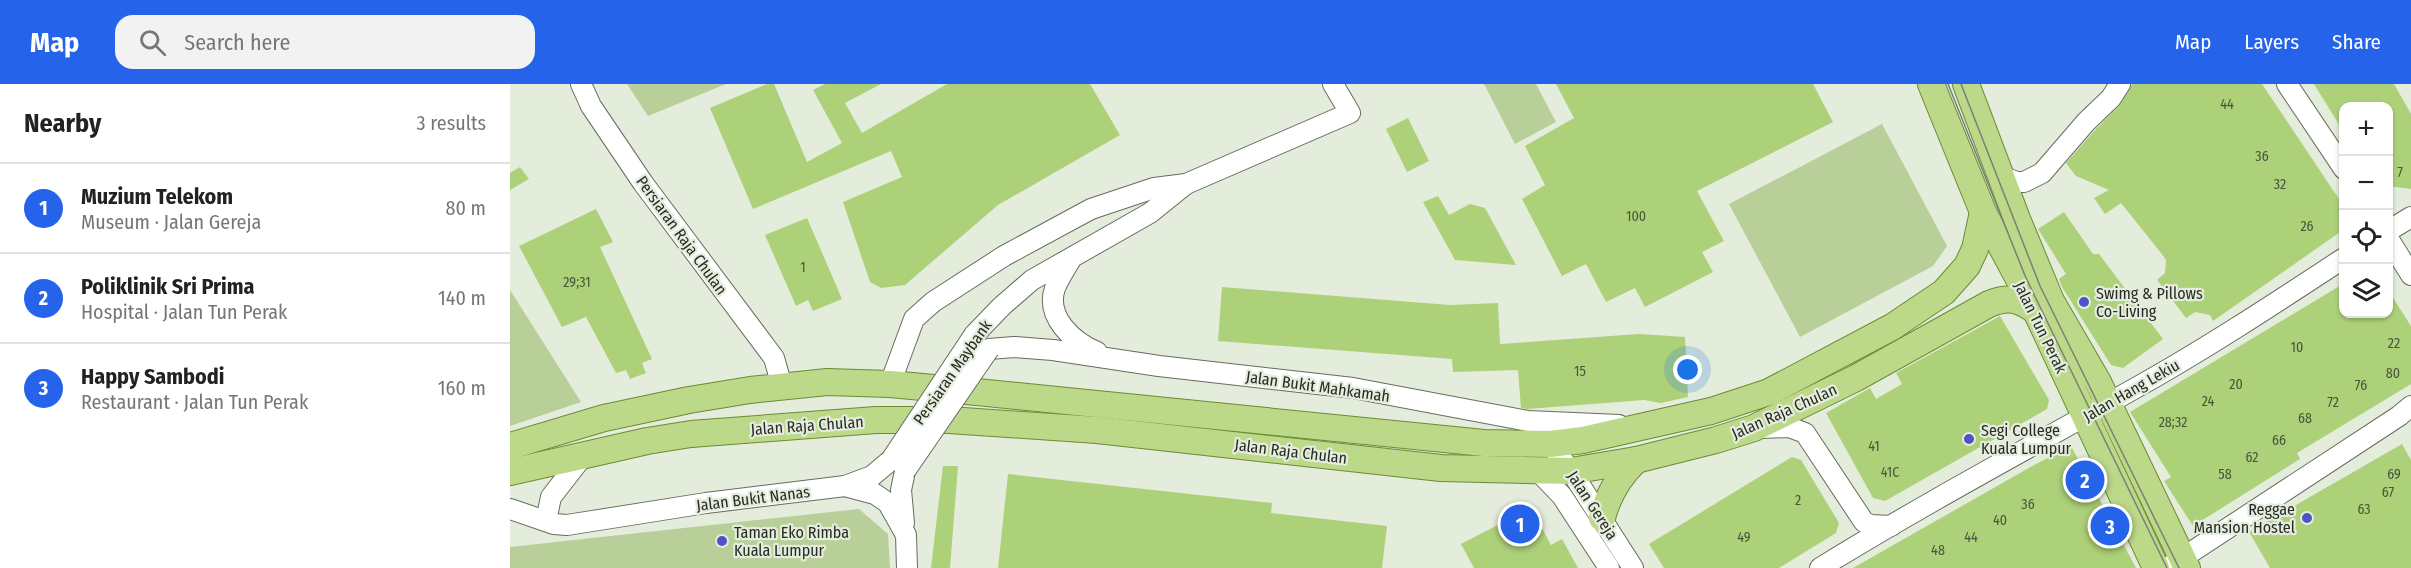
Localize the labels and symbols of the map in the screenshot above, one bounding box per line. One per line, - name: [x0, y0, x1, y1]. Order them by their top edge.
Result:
- house number: 44: [2220, 96, 2234, 113]
- house number: 36: [2255, 148, 2269, 165]
- house number: 7: [2397, 164, 2403, 181]
- street label: Persiaran Raja Chulan: [632, 172, 731, 298]
- house number: 32: [2274, 176, 2286, 193]
- house number: 100: [1626, 208, 1646, 225]
- house number: 26: [2300, 218, 2314, 235]
- house number: 1: [800, 259, 806, 276]
- house number: 29;31: [563, 274, 591, 291]
- street label: Jalan Tun Perak: [2010, 278, 2071, 377]
- place label: Swimg & Pillows Co-Living: [2096, 284, 2203, 321]
- marker: Swimg & Pillows Co-Living: [2077, 295, 2091, 309]
- street label: Persiaran Maybank: [909, 316, 996, 428]
- house number: 22: [2388, 335, 2400, 352]
- house number: 10: [2291, 339, 2303, 356]
- your location: [1673, 355, 1702, 384]
- street label: Jalan Hang Lekiu: [2080, 355, 2183, 426]
- house number: 15: [1574, 363, 1586, 380]
- house number: 80: [2386, 365, 2400, 382]
- street label: Jalan Bukit Mahkamah: [1245, 367, 1391, 406]
- house number: 20: [2229, 376, 2243, 393]
- house number: 76: [2355, 377, 2367, 394]
- street label: Jalan Raja Chulan: [1729, 380, 1840, 443]
- house number: 24: [2202, 393, 2215, 410]
- house number: 72: [2327, 394, 2339, 411]
- house number: 68: [2298, 410, 2312, 427]
- street label: Jalan Raja Chulan: [750, 412, 864, 439]
- house number: 28;32: [2159, 414, 2187, 431]
- place label: Segi College Kuala Lumpur: [1981, 421, 2072, 458]
- marker: Segi College Kuala Lumpur: [1962, 432, 1976, 446]
- house number: 66: [2272, 432, 2286, 449]
- street label: Jalan Raja Chulan: [1234, 435, 1348, 468]
- house number: 41: [1868, 438, 1880, 455]
- house number: 62: [2246, 449, 2259, 466]
- pin: 2: [2066, 458, 2104, 502]
- house number: 41C: [1881, 464, 1899, 481]
- house number: 58: [2218, 466, 2232, 483]
- house number: 69: [2387, 466, 2401, 483]
- street label: Jalan Gereja: [1563, 467, 1622, 543]
- street label: Jalan Bukit Nanas: [695, 482, 811, 515]
- house number: 67: [2382, 484, 2394, 501]
- house number: 2: [1795, 492, 1801, 509]
- house number: 36: [2021, 496, 2035, 513]
- place label: Reggae Mansion Hostel: [2194, 500, 2295, 537]
- house number: 63: [2357, 501, 2371, 518]
- pin: 1: [1500, 502, 1540, 546]
- pin: 3: [2090, 504, 2130, 548]
- marker: Reggae Mansion Hostel: [2300, 511, 2314, 525]
- house number: 40: [1993, 512, 2007, 529]
- place label: Taman Eko Rimba Kuala Lumpur: [734, 523, 849, 560]
- house number: 49: [1737, 529, 1751, 546]
- house number: 44: [1964, 529, 1978, 546]
- marker: Taman Eko Rimba Kuala Lumpur: [715, 534, 729, 548]
- house number: 48: [1931, 542, 1945, 559]

